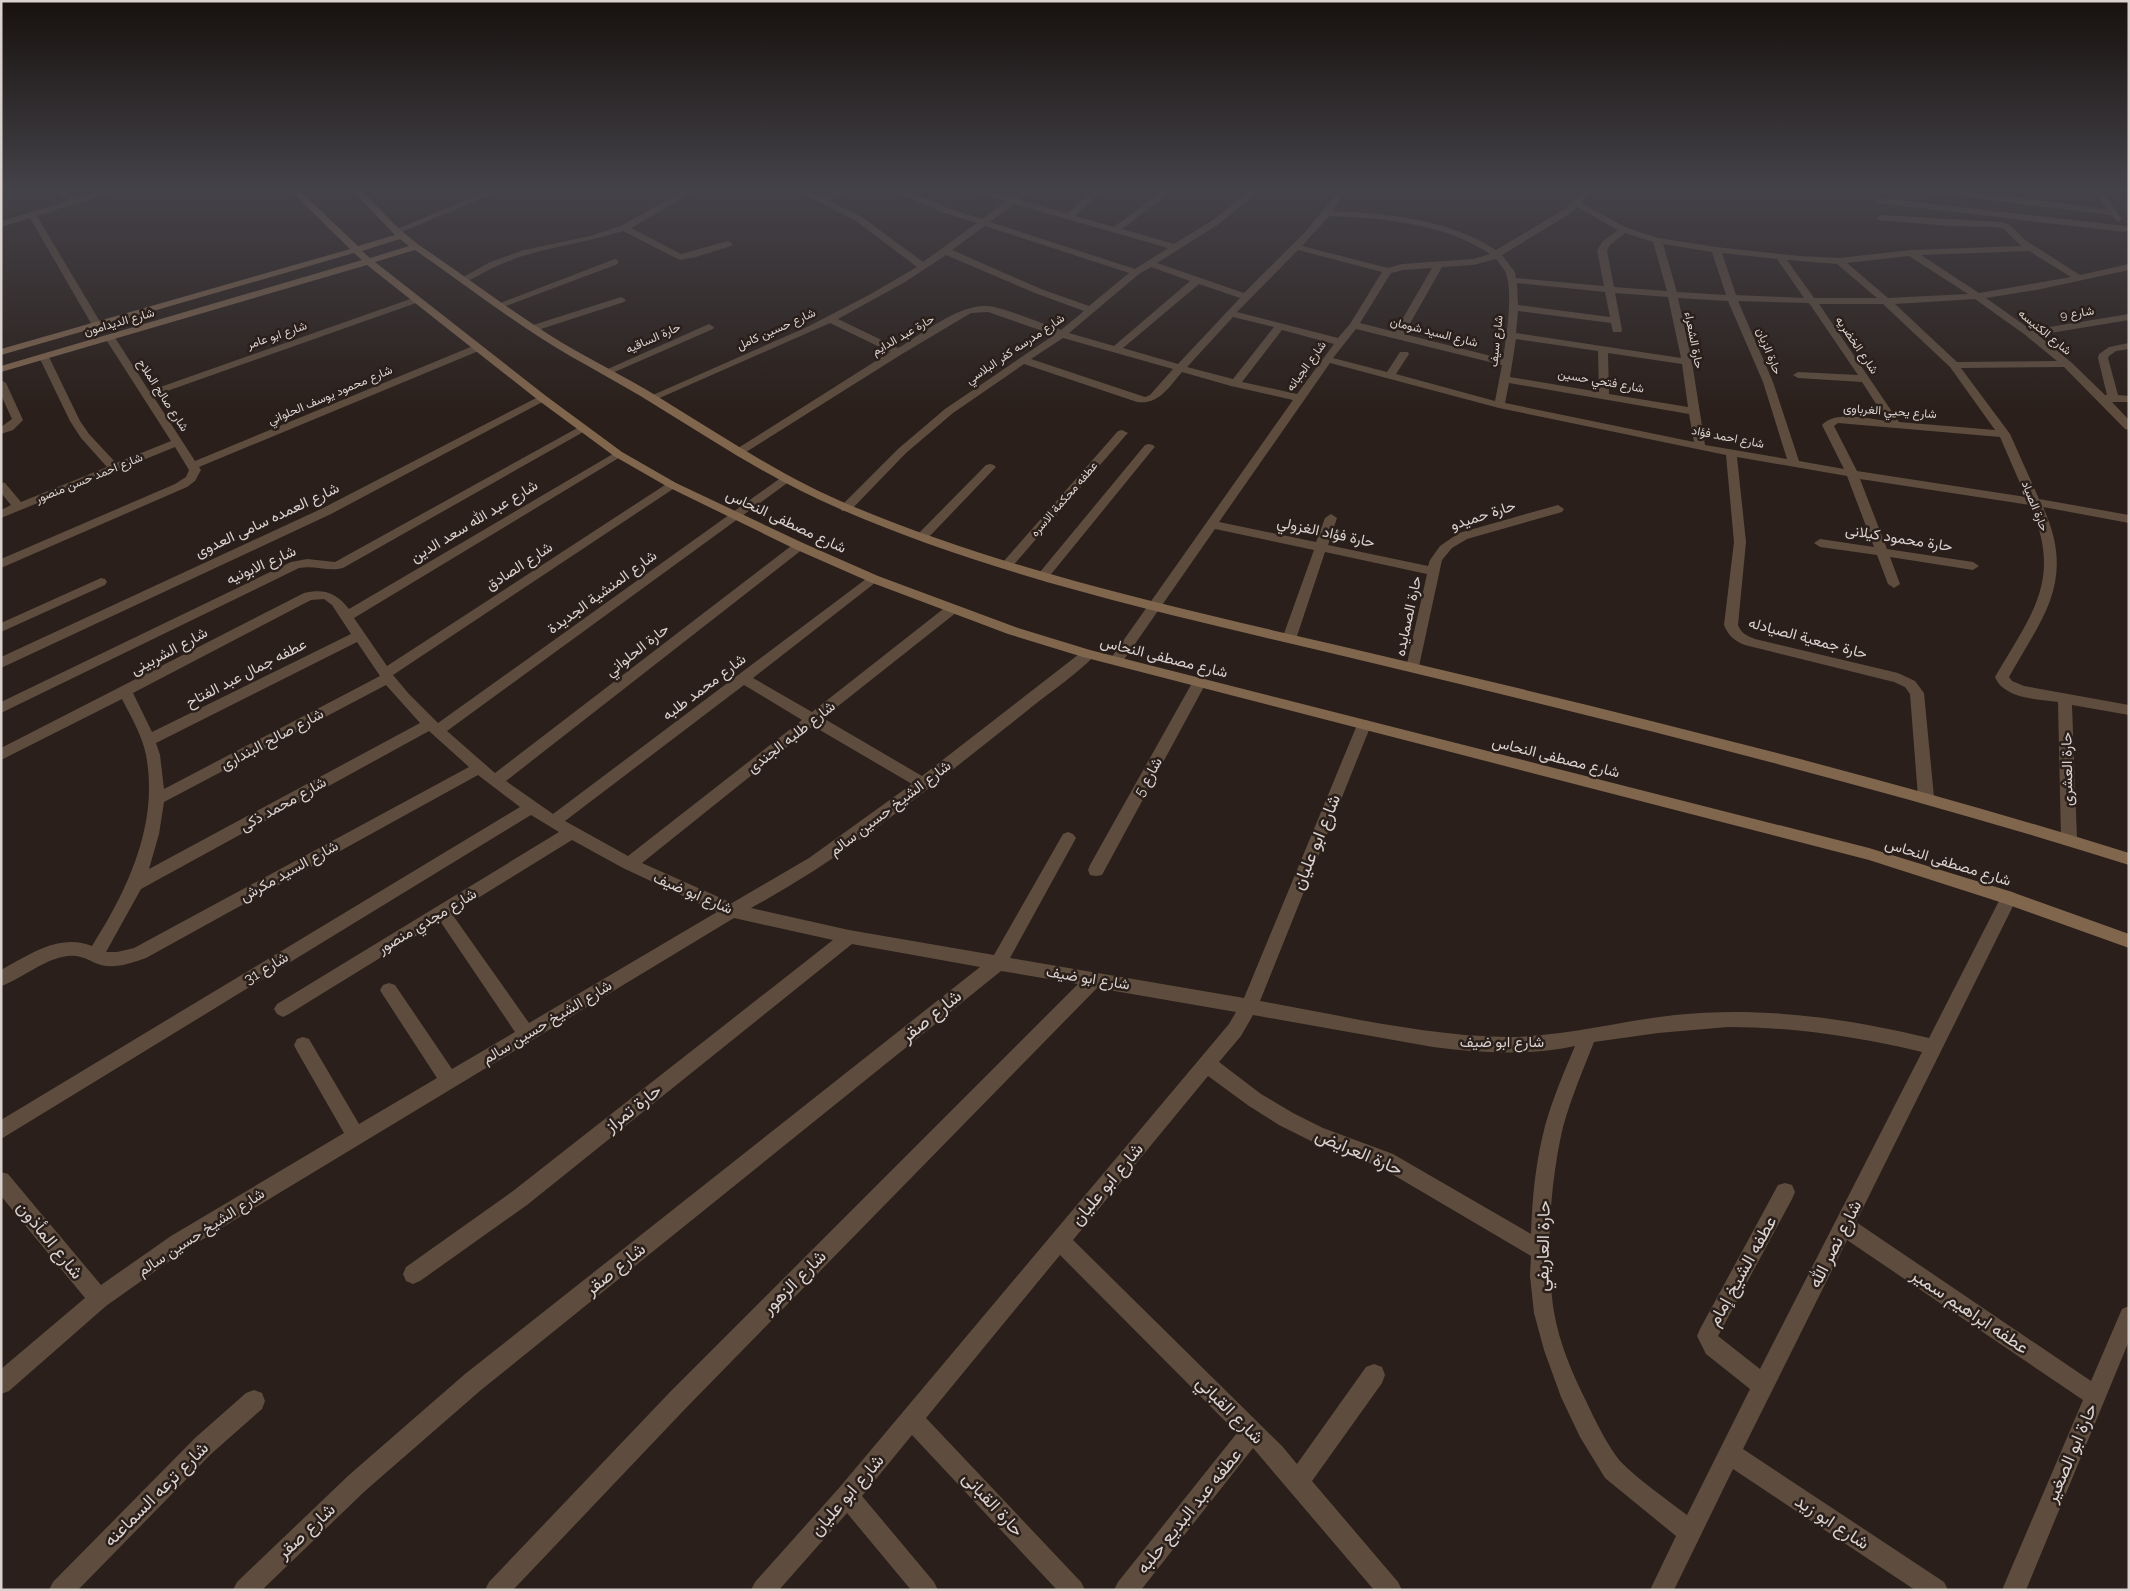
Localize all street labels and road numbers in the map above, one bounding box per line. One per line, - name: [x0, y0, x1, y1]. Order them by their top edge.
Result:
- street label: شارع 9: [2059, 303, 2095, 325]
- street label: شارع الديدامون: [82, 305, 156, 341]
- street label: شارع حسين كامل: [734, 305, 818, 354]
- street label: شارع الكنيسه: [2014, 306, 2074, 359]
- street label: حارة الشعراء: [1681, 310, 1706, 370]
- street label: شارع مدرسه كفر البلاسي: [963, 311, 1069, 390]
- street label: حارة عبد الدايم: [869, 312, 937, 359]
- street label: شارع السيد شومان: [1388, 314, 1479, 352]
- street label: شارع سيف: [1486, 314, 1508, 368]
- street label: شارع الخضريه: [1831, 314, 1881, 378]
- street label: شارع ابو عامر: [244, 318, 309, 354]
- street label: حارة الساقيه: [623, 320, 683, 357]
- street label: حارة الزيان: [1752, 326, 1785, 377]
- street label: شارع الجبانه: [1283, 338, 1330, 395]
- street label: شارع صالح الملاح: [133, 356, 192, 435]
- street label: شارع محمود يوسف الحلواني: [266, 362, 395, 430]
- street label: شارع فتحي حسين: [1556, 366, 1645, 398]
- street label: شارع يحيي الغرباوى: [1842, 401, 1937, 424]
- street label: شارع احمد فؤاد: [1690, 423, 1766, 453]
- street label: شارع احمد حسن منصور: [32, 450, 145, 508]
- street label: عطفه محكمة الاسره: [1028, 459, 1101, 540]
- street label: شارع عبد الله سعد الدين: [407, 476, 542, 568]
- street label: شارع العمده سامى العدوى: [192, 479, 343, 563]
- street label: حارة الصياد: [2018, 479, 2051, 533]
- street label: شارع مصطفى النحاس: [722, 485, 849, 559]
- street label: حارة حميدو: [1448, 496, 1518, 534]
- street label: حارة فؤاد الغزولي: [1275, 513, 1377, 555]
- street label: حارة محمود كيلانى: [1844, 521, 1954, 556]
- street label: شارع الصادق: [482, 538, 557, 596]
- street label: شارع الابونيه: [223, 542, 300, 590]
- street label: شارع المنشية الجديدة: [544, 546, 662, 639]
- street label: حارة الصمايده: [1391, 574, 1425, 658]
- street label: حارة جمعية الصيادله: [1747, 613, 1869, 663]
- street label: حارة الحلواني: [602, 620, 675, 684]
- street label: شارع الشربينى: [127, 623, 212, 681]
- street label: شارع مصطفى النحاس: [1098, 632, 1230, 684]
- street label: عطفه جمال عبد الفتاح: [183, 635, 310, 713]
- street label: شارع محمد طلبه: [659, 650, 751, 726]
- street label: شارع طلبه الجندى: [743, 697, 840, 779]
- street label: شارع صالح البندارى: [217, 704, 328, 776]
- street label: شارع مصطفى النحاس: [1490, 732, 1622, 784]
- street label: حارة العشرى: [2057, 732, 2078, 806]
- street label: شارع 5: [1130, 754, 1168, 801]
- street label: شارع الشيخ حسين سالم: [826, 756, 956, 861]
- street label: شارع محمد ذكى: [237, 773, 330, 837]
- street label: شارع ابو عليان: [1287, 791, 1346, 894]
- street label: شارع مصطفى النحاس: [1882, 834, 2013, 892]
- street label: شارع السيد مكرش: [237, 836, 342, 907]
- street label: شارع ابو ضيف: [650, 868, 735, 920]
- street label: شارع مجدي منصور: [373, 884, 482, 962]
- street label: شارع 31: [241, 948, 293, 990]
- street label: شارع ابو ضيف: [1045, 963, 1131, 995]
- street label: شارع الشيخ حسين سالم: [479, 976, 616, 1069]
- street label: شارع صقر: [895, 985, 966, 1049]
- street label: شارع ابو ضيف: [1460, 1033, 1544, 1053]
- street label: حارة تمراز: [599, 1079, 666, 1138]
- street label: حارة العرايض: [1312, 1124, 1406, 1180]
- street label: شارع ابو عليان: [1066, 1138, 1149, 1231]
- street label: شارع الشيخ حسين سالم: [134, 1184, 269, 1281]
- street label: شارع نصر الله: [1803, 1196, 1867, 1292]
- street label: شارع المأذون: [11, 1197, 88, 1284]
- street label: حارة العاريفي: [1531, 1200, 1559, 1292]
- street label: عطفه الشيخ إمام: [1703, 1212, 1782, 1330]
- street label: شارع صقر: [579, 1238, 650, 1302]
- street label: شارع الزهور: [756, 1245, 832, 1320]
- street label: عطفه ابراهيم سمير: [1905, 1263, 2033, 1359]
- street label: شارع القباني: [1189, 1372, 1268, 1451]
- street label: حارة ابو الصغير: [2040, 1400, 2102, 1507]
- street label: شارع ترعه السماعنه: [99, 1437, 214, 1552]
- street label: عطفه عبد البديع حلبه: [1132, 1444, 1247, 1579]
- street label: شارع ابو عليان: [805, 1450, 889, 1541]
- street label: حارة القبانى: [957, 1467, 1029, 1541]
- street label: شارع ابو زيد: [1790, 1490, 1873, 1555]
- street label: شارع صقر: [272, 1498, 340, 1565]

